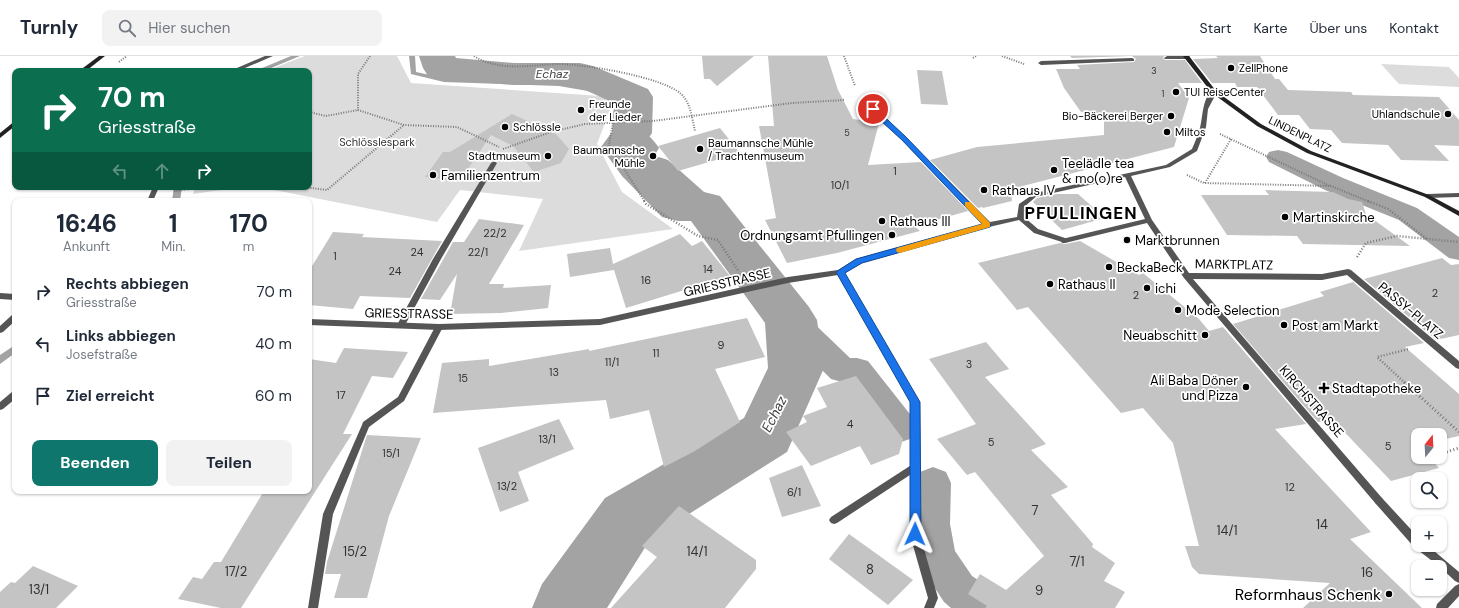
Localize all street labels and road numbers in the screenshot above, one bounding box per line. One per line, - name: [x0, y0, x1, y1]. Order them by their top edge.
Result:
- street label: LINDENPLATZ: [1266, 113, 1334, 155]
- street label: MARKTPLATZ: [1195, 255, 1273, 274]
- street label: GRIESSTRASSE: [682, 264, 772, 301]
- street label: PASSY-PLATZ: [1375, 278, 1447, 343]
- street label: GRIESSTRASSE: [364, 304, 454, 323]
- street label: KIRCHSTRASSE: [1276, 362, 1348, 441]

